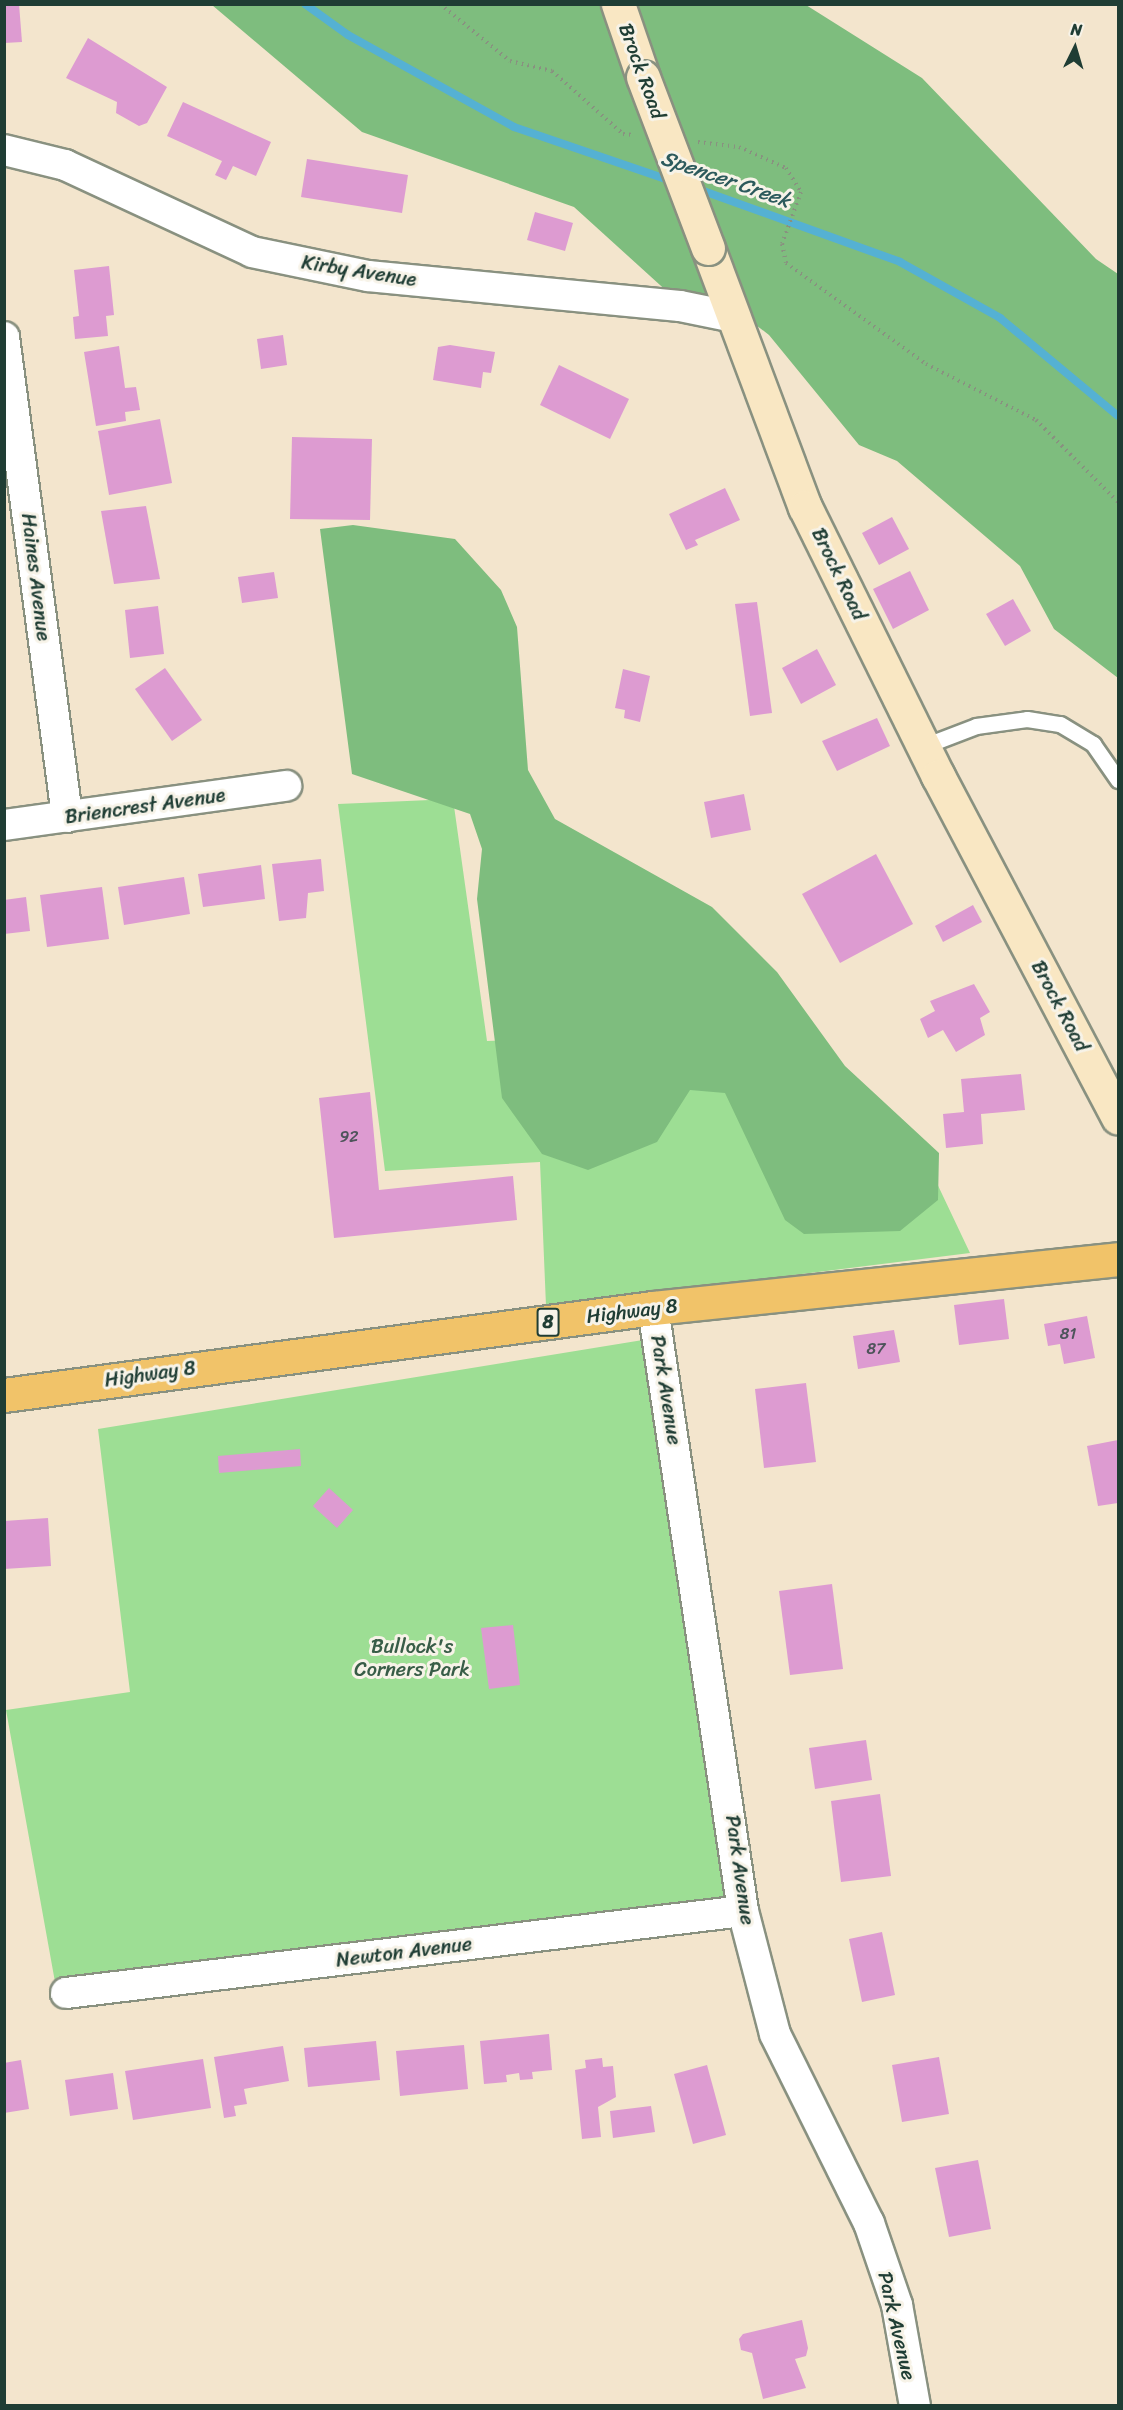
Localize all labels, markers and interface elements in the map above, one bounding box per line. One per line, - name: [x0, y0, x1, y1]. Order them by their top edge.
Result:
- text: N: [1070, 15, 1083, 44]
- north arrow: [1045, 18, 1105, 78]
- street label: Brock Road: [614, 20, 670, 122]
- water label: Spencer Creek: [658, 145, 794, 213]
- street label: Kirby Avenue: [300, 250, 418, 292]
- street label: Haines Avenue: [16, 512, 56, 642]
- street label: Brock Road: [806, 524, 872, 624]
- street label: Briencrest Avenue: [63, 783, 227, 829]
- street label: Brock Road: [1026, 956, 1094, 1056]
- house number: 92: [339, 1127, 359, 1147]
- street label: Highway 8: [585, 1293, 679, 1329]
- road number: 8: [536, 1307, 560, 1337]
- house number: 81: [1060, 1324, 1076, 1344]
- street label: Park Avenue: [646, 1334, 686, 1446]
- house number: 87: [867, 1339, 885, 1359]
- street label: Highway 8: [103, 1356, 197, 1392]
- park label: Bullock's Corners Park: [354, 1635, 470, 1682]
- street label: Park Avenue: [720, 1814, 760, 1926]
- street label: Newton Avenue: [335, 1932, 473, 1972]
- street label: Park Avenue: [873, 2270, 921, 2382]

